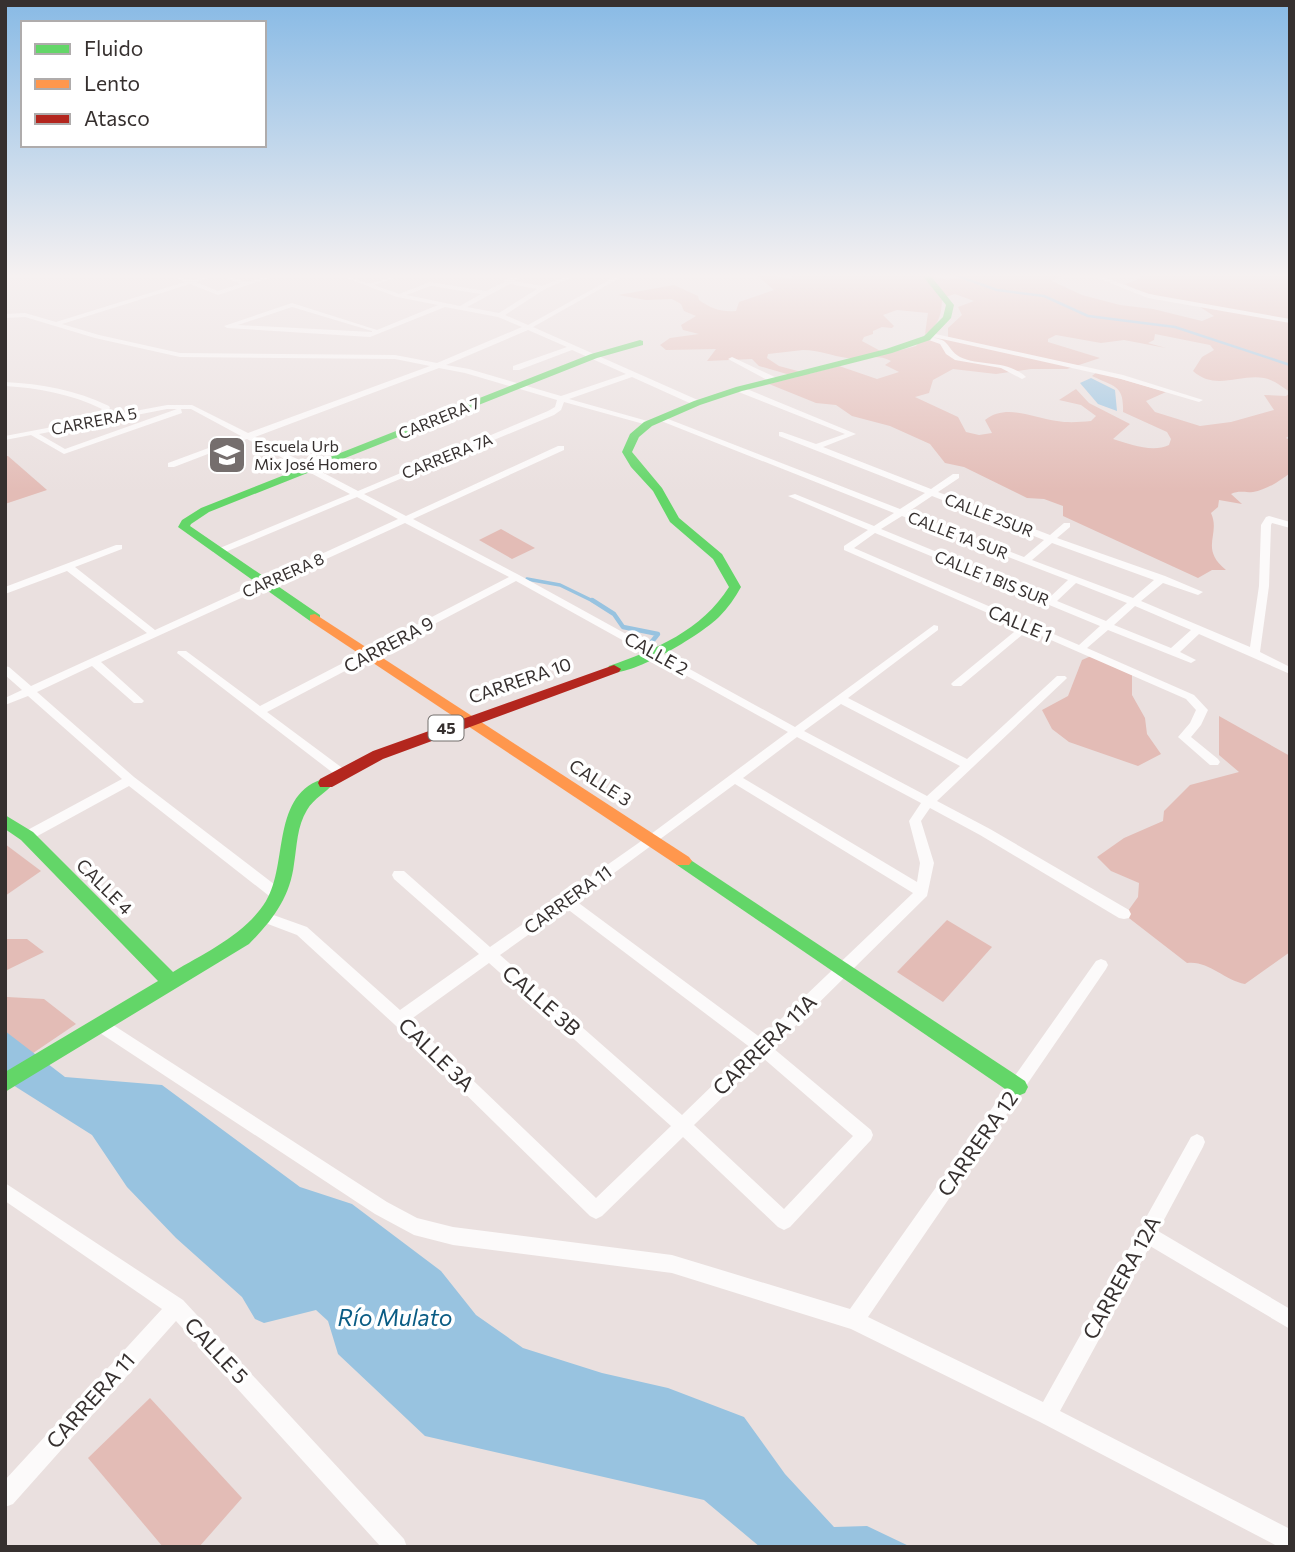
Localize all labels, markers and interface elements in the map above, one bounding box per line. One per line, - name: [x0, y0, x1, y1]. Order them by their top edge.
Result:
- legend: [21, 21, 266, 147]
- text: Fluido: [84, 35, 143, 60]
- text: Lento: [84, 70, 140, 95]
- text: Atasco: [84, 105, 150, 130]
- street label: CARRERA 7: [395, 393, 482, 442]
- street label: CARRERA 5: [49, 403, 138, 438]
- street label: CARRERA 7A: [399, 429, 495, 482]
- school or university icon: Escuela Urb Mix José Homero: [206, 434, 248, 476]
- place label: Escuela Urb Mix José Homero: [254, 436, 377, 473]
- street label: CALLE 2SUR: [942, 489, 1037, 540]
- street label: CALLE 1A SUR: [905, 507, 1011, 562]
- street label: CALLE 1 BIS SUR: [932, 546, 1052, 609]
- street label: CARRERA 8: [239, 548, 327, 601]
- street label: CALLE 1: [985, 600, 1056, 646]
- street label: CARRERA 9: [340, 611, 437, 677]
- street label: CALLE 2: [621, 627, 692, 680]
- street label: CARRERA 10: [466, 652, 574, 708]
- road number: 45: [428, 716, 464, 740]
- street label: CALLE 3: [565, 754, 636, 810]
- street label: CALLE 4: [72, 854, 137, 919]
- street label: CARRERA 11: [519, 860, 615, 938]
- street label: CALLE 3B: [498, 959, 586, 1040]
- street label: CARRERA 11A: [707, 988, 821, 1100]
- street label: CALLE 3A: [394, 1012, 480, 1096]
- street label: CARRERA 12: [931, 1086, 1022, 1201]
- street label: CARRERA 12A: [1077, 1211, 1165, 1343]
- water label: Río Mulato: [337, 1303, 453, 1331]
- street label: CALLE 5: [180, 1312, 254, 1388]
- street label: CARRERA 11: [40, 1347, 139, 1453]

